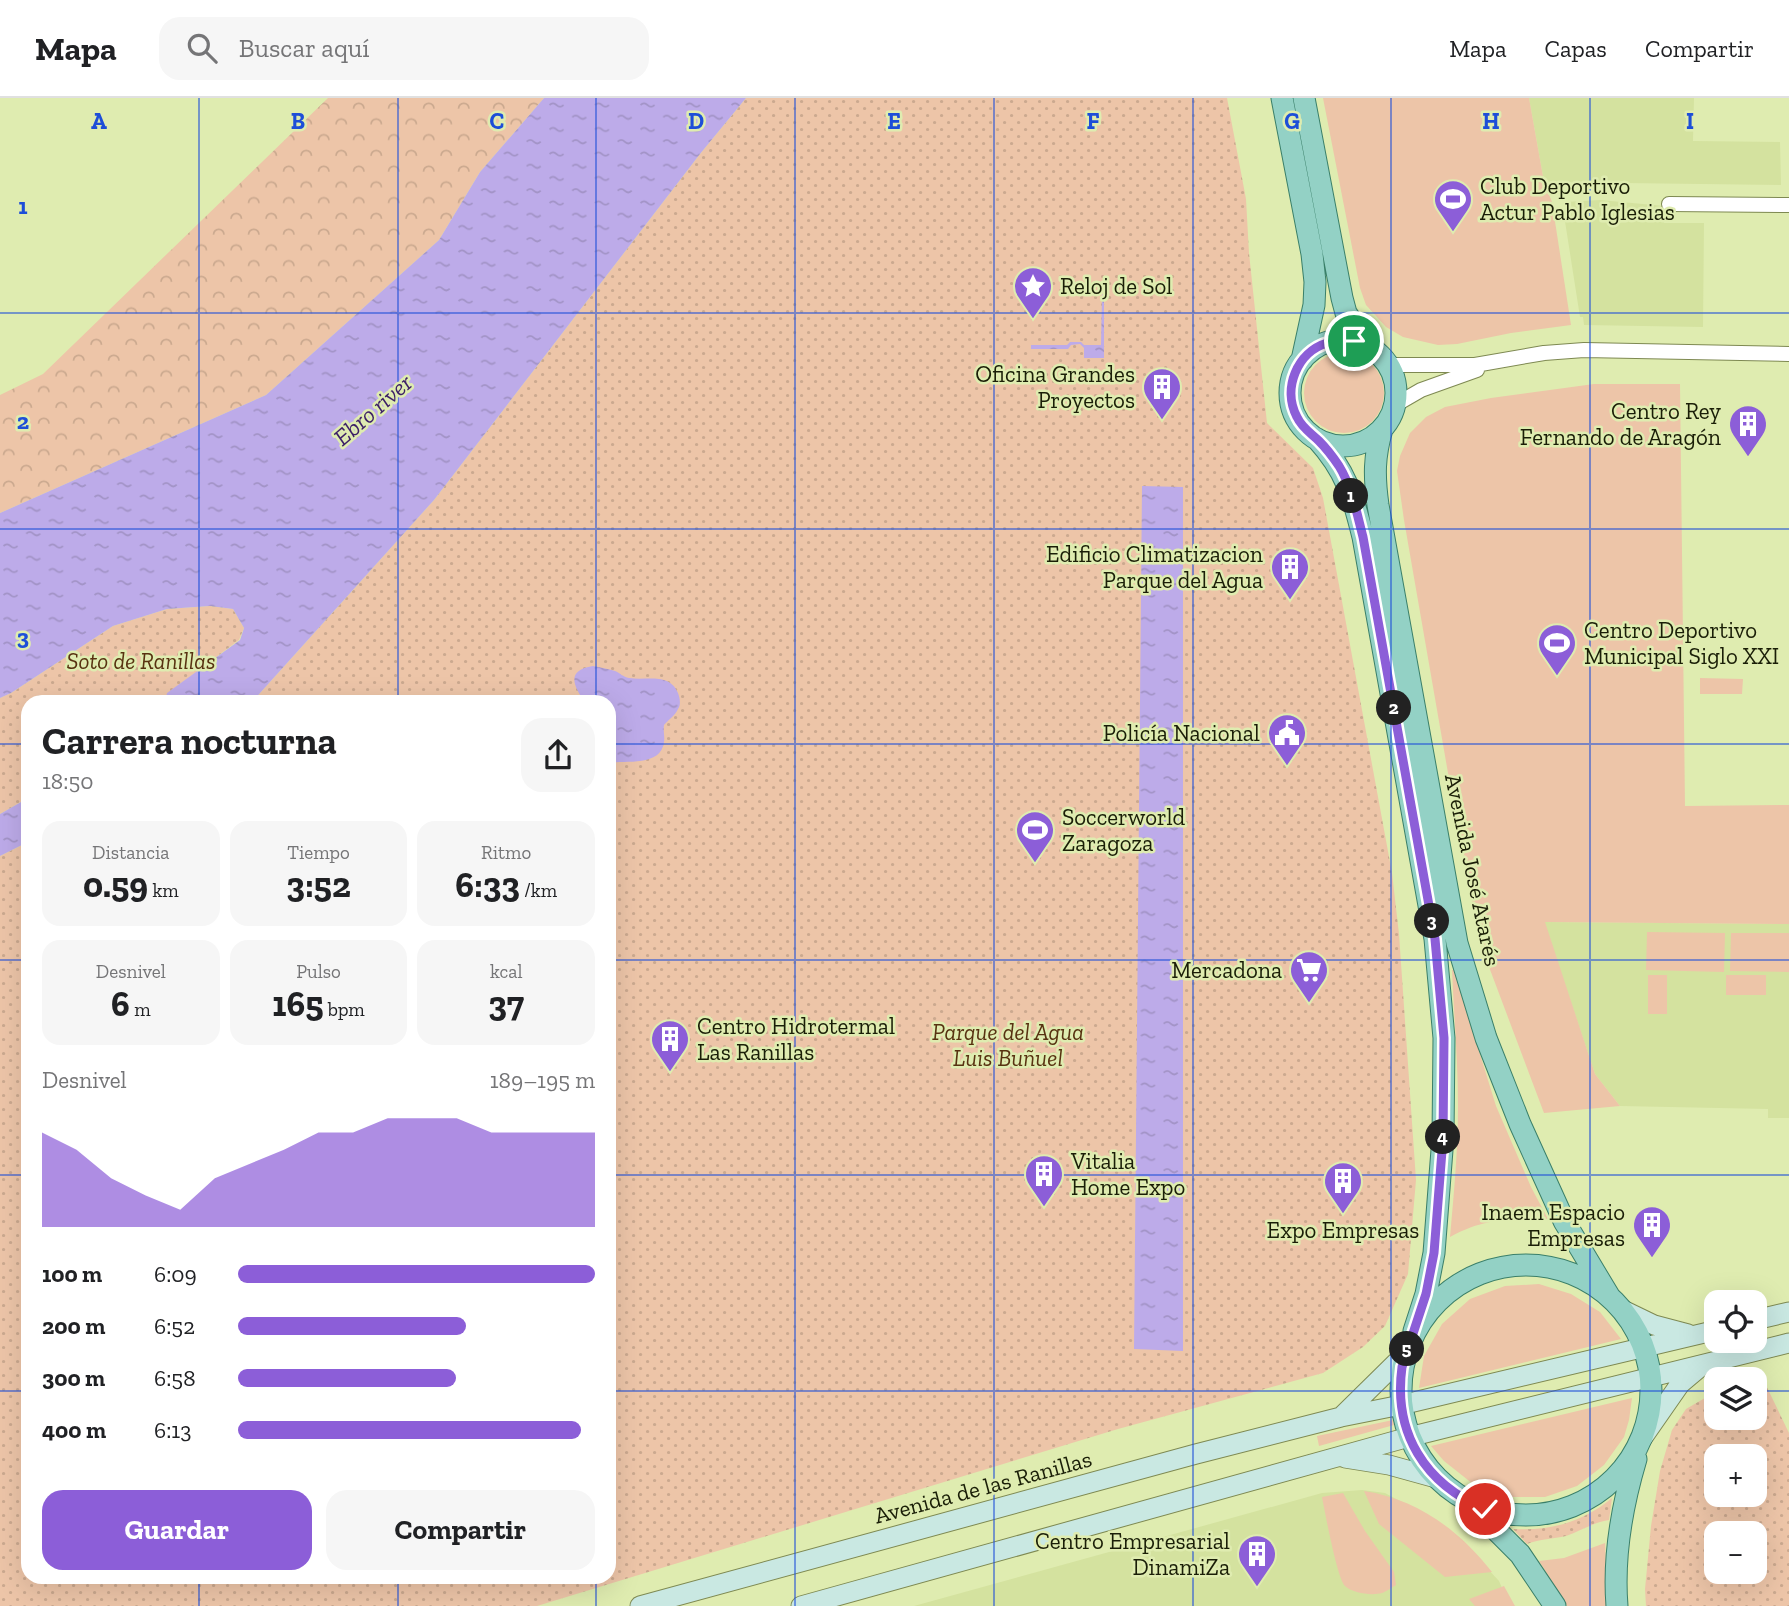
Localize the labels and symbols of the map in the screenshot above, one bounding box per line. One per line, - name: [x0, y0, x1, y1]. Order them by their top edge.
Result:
- text: A: [91, 107, 107, 135]
- text: B: [291, 107, 305, 135]
- text: C: [490, 107, 504, 135]
- text: D: [688, 107, 704, 135]
- text: E: [887, 107, 901, 135]
- text: F: [1086, 107, 1100, 135]
- text: G: [1284, 107, 1300, 135]
- text: H: [1482, 107, 1500, 135]
- text: I: [1686, 107, 1694, 135]
- place label: Club Deportivo Actur Pablo Iglesias: [1480, 172, 1675, 226]
- sports icon: Club Deportivo Actur Pablo Iglesias: [1432, 178, 1474, 233]
- text: 1: [18, 192, 28, 220]
- place icon: Reloj de Sol: [1012, 265, 1054, 320]
- place label: Reloj de Sol: [1060, 272, 1173, 300]
- pin: [1324, 311, 1384, 371]
- place label: Oficina Grandes Proyectos: [975, 360, 1135, 414]
- building icon: Oficina Grandes Proyectos: [1141, 366, 1183, 421]
- water label: Ebro river: [327, 367, 418, 452]
- place label: Centro Rey Fernando de Aragón: [1520, 397, 1721, 451]
- building icon: Centro Rey Fernando de Aragón: [1727, 403, 1769, 458]
- text: 2: [17, 407, 29, 435]
- pin: 1: [1334, 478, 1368, 514]
- place label: Edificio Climatizacion Parque del Agua: [1046, 540, 1263, 594]
- building icon: Edificio Climatizacion Parque del Agua: [1269, 546, 1311, 601]
- place label: Centro Deportivo Municipal Siglo XXI: [1584, 616, 1779, 670]
- sports icon: Centro Deportivo Municipal Siglo XXI: [1536, 622, 1578, 677]
- text: 3: [17, 623, 29, 651]
- park label: Soto de Ranillas: [66, 647, 216, 675]
- pin: 2: [1376, 690, 1412, 726]
- public building icon: Policía Nacional: [1266, 712, 1308, 767]
- place label: Policía Nacional: [1103, 719, 1260, 747]
- street label: Avenida José Atarés: [1439, 771, 1507, 969]
- place label: Soccerworld Zaragoza: [1062, 803, 1186, 857]
- sports icon: Soccerworld Zaragoza: [1014, 809, 1056, 864]
- pin: 3: [1414, 904, 1450, 938]
- supermarket icon: Mercadona: [1288, 949, 1330, 1004]
- place label: Mercadona: [1171, 956, 1282, 984]
- place label: Centro Hidrotermal Las Ranillas: [697, 1012, 895, 1066]
- building icon: Centro Hidrotermal Las Ranillas: [649, 1018, 691, 1073]
- park label: Parque del Agua Luis Buñuel: [932, 1018, 1084, 1072]
- pin: 4: [1426, 1119, 1460, 1154]
- place label: Vitalia Home Expo: [1070, 1147, 1185, 1201]
- building icon: Vitalia Home Expo: [1023, 1153, 1065, 1208]
- building icon: Expo Empresas: [1322, 1160, 1364, 1215]
- place label: Inaem Espacio Empresas: [1481, 1198, 1625, 1252]
- building icon: Inaem Espacio Empresas: [1631, 1204, 1673, 1259]
- place label: Expo Empresas: [1267, 1216, 1419, 1244]
- pin: 5: [1390, 1332, 1424, 1366]
- street label: Avenida de las Ranillas: [871, 1444, 1095, 1530]
- pin: [1455, 1479, 1515, 1539]
- place label: Centro Empresarial DinamiZa: [1035, 1527, 1230, 1581]
- building icon: Centro Empresarial DinamiZa: [1236, 1533, 1278, 1588]

